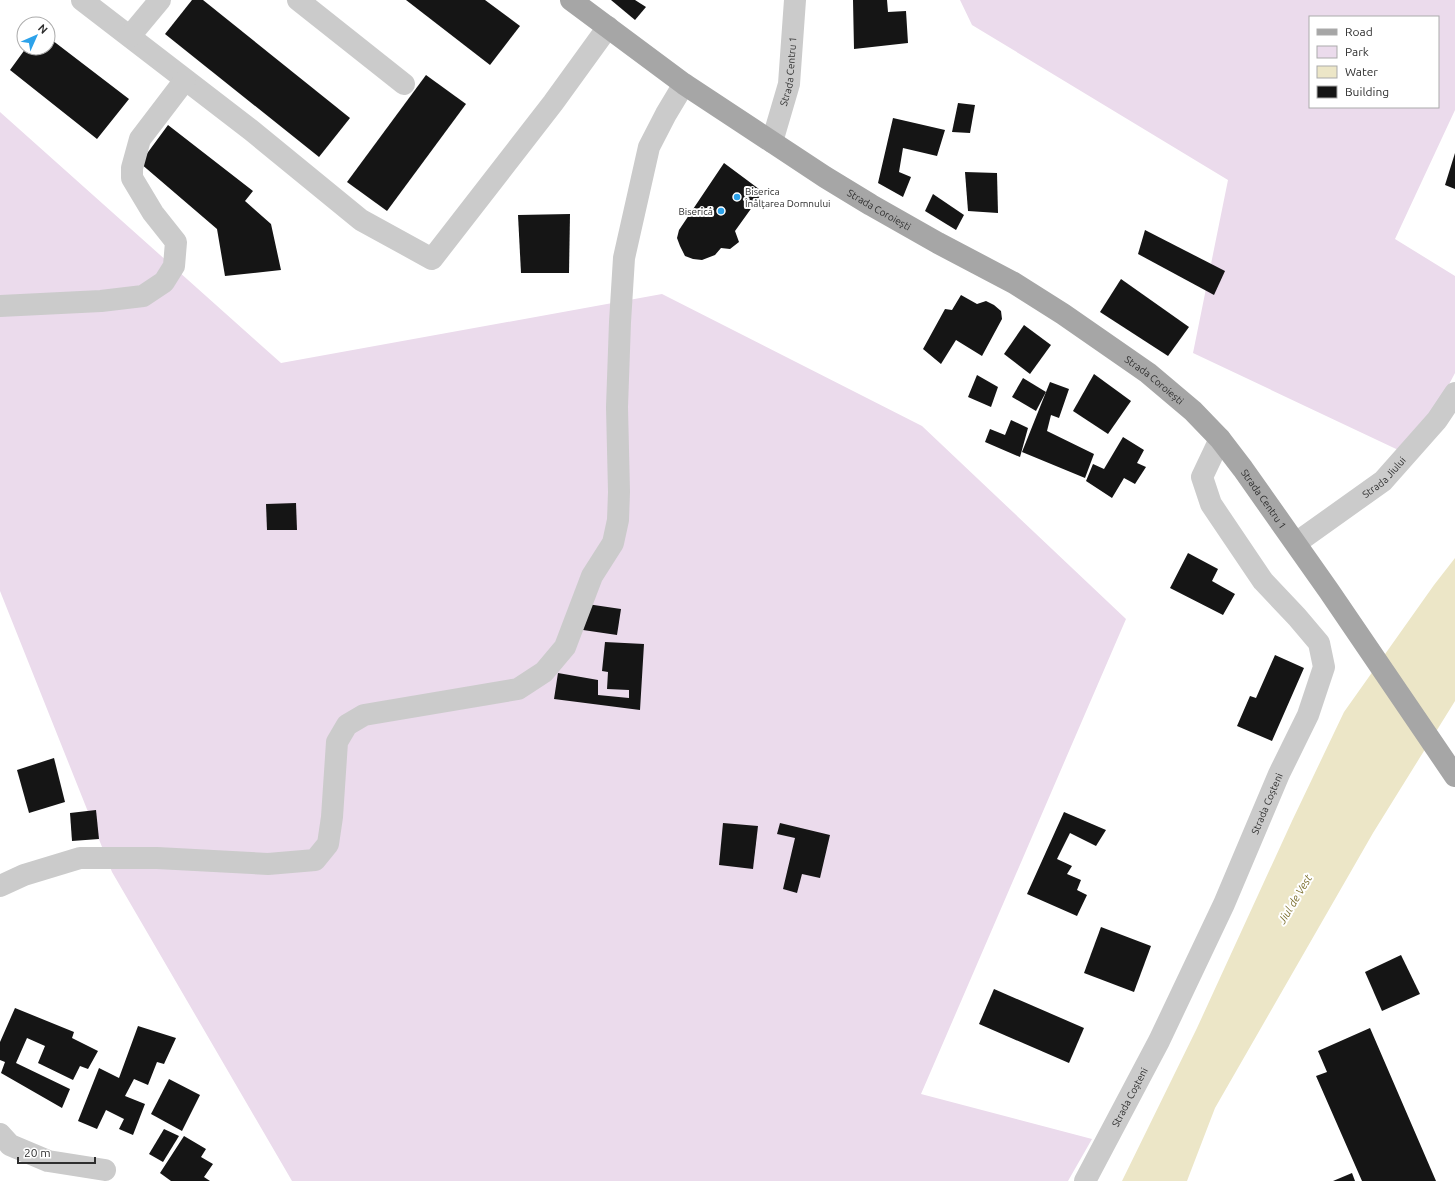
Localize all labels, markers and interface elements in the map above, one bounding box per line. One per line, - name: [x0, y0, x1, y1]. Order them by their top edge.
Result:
- north arrow: [16, 16, 56, 56]
- legend: [1309, 16, 1439, 108]
- text: N: [36, 22, 50, 36]
- text: Road: [1345, 25, 1373, 38]
- street label: Strada Centru 1: [777, 36, 798, 107]
- text: Park: [1345, 45, 1369, 58]
- text: Water: [1345, 65, 1378, 78]
- text: Building: [1345, 85, 1389, 98]
- place label: Biserica Înălțarea Domnului: [744, 186, 831, 209]
- street label: Strada Coroiești: [846, 187, 913, 232]
- marker: Biserica Înălțarea Domnului: [732, 192, 742, 202]
- place label: Biserică: [678, 206, 713, 217]
- marker: Biserică: [716, 206, 726, 216]
- street label: Strada Coroiești: [1123, 353, 1186, 406]
- street label: Strada Jiului: [1360, 454, 1408, 500]
- street label: Strada Centru 1: [1239, 467, 1289, 531]
- street label: Strada Coșteni: [1249, 771, 1284, 836]
- water label: Jiul de Vest: [1275, 872, 1315, 926]
- street label: Strada Coșteni: [1109, 1066, 1150, 1128]
- scale bar: [18, 1139, 95, 1165]
- text: 20 m: [24, 1146, 51, 1159]

